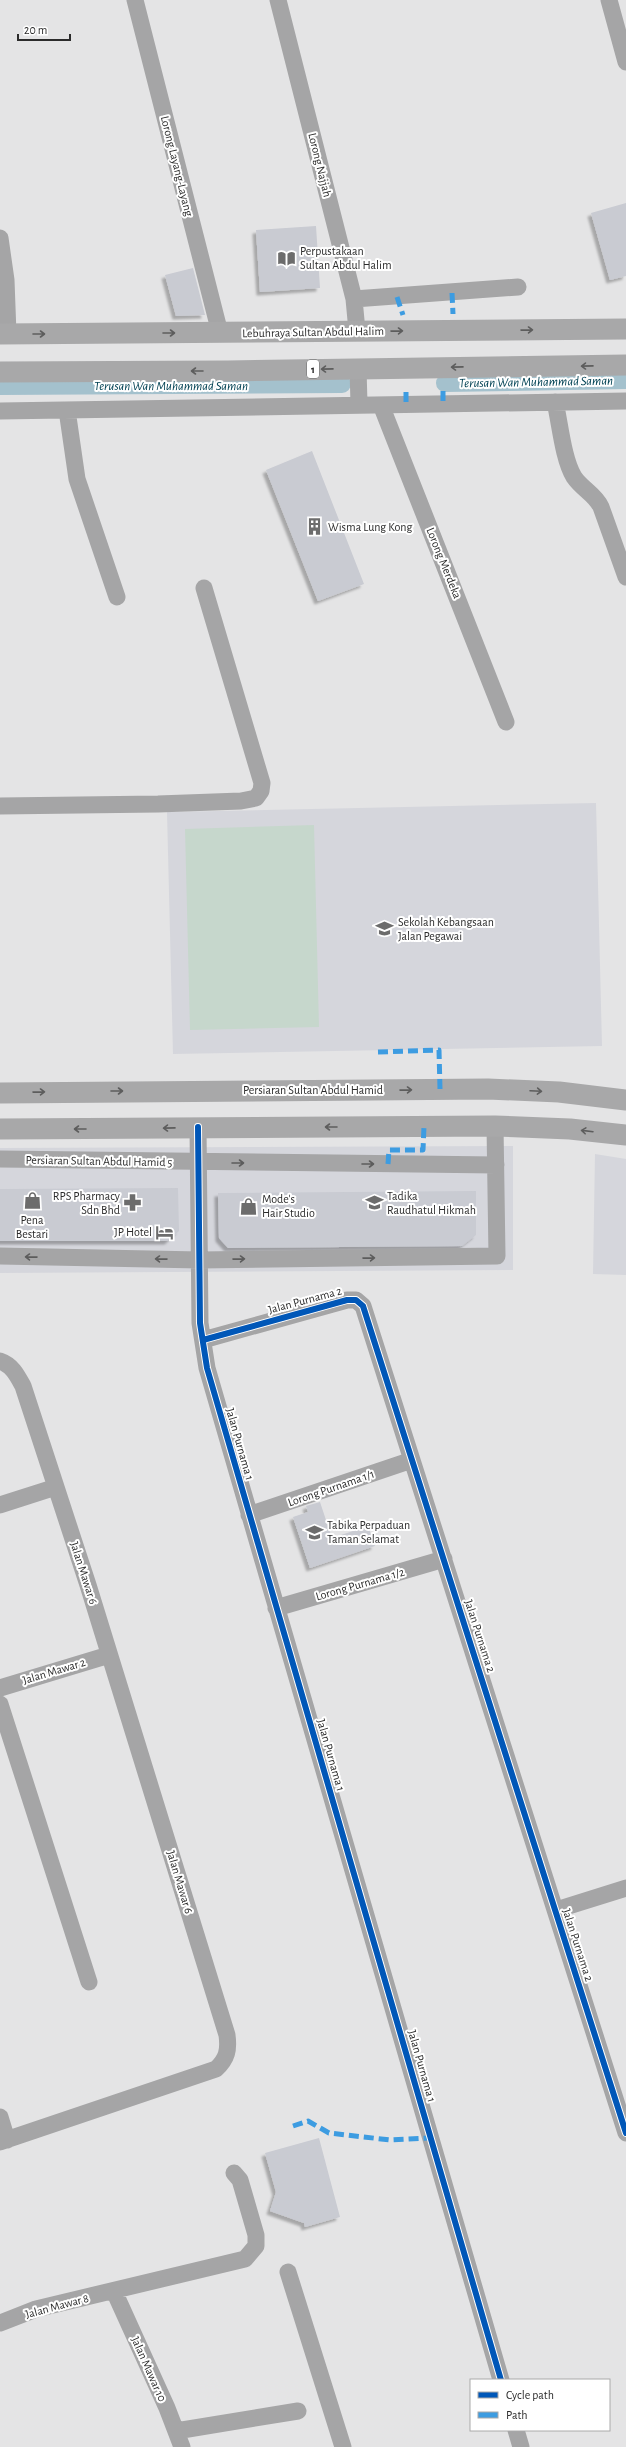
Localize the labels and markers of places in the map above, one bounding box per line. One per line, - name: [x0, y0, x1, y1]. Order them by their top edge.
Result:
- place label: Perpustakaan Sultan Abdul Halim: [300, 245, 392, 271]
- library icon: Perpustakaan Sultan Abdul Halim: [277, 248, 297, 268]
- building icon: Wisma Lung Kong: [305, 517, 325, 537]
- place label: Wisma Lung Kong: [328, 521, 412, 533]
- place label: Sekolah Kebangsaan Jalan Pegawai: [398, 916, 494, 942]
- school or university icon: Sekolah Kebangsaan Jalan Pegawai: [375, 919, 395, 939]
- place label: RPS Pharmacy Sdn Bhd: [53, 1190, 120, 1216]
- place label: Tadika Raudhatul Hikmah: [387, 1190, 476, 1216]
- shop icon: Pena Bestari: [22, 1191, 42, 1211]
- pharmacy icon: RPS Pharmacy Sdn Bhd: [123, 1193, 143, 1213]
- place label: Mode's Hair Studio: [262, 1193, 315, 1219]
- school or university icon: Tadika Raudhatul Hikmah: [364, 1193, 384, 1213]
- shop icon: Mode's Hair Studio: [239, 1196, 259, 1216]
- place label: Pena Bestari: [16, 1214, 48, 1240]
- hotel icon: JP Hotel: [155, 1222, 175, 1242]
- place label: JP Hotel: [114, 1226, 152, 1238]
- place label: Tabika Perpaduan Taman Selamat: [327, 1519, 410, 1545]
- school or university icon: Tabika Perpaduan Taman Selamat: [304, 1522, 324, 1542]

